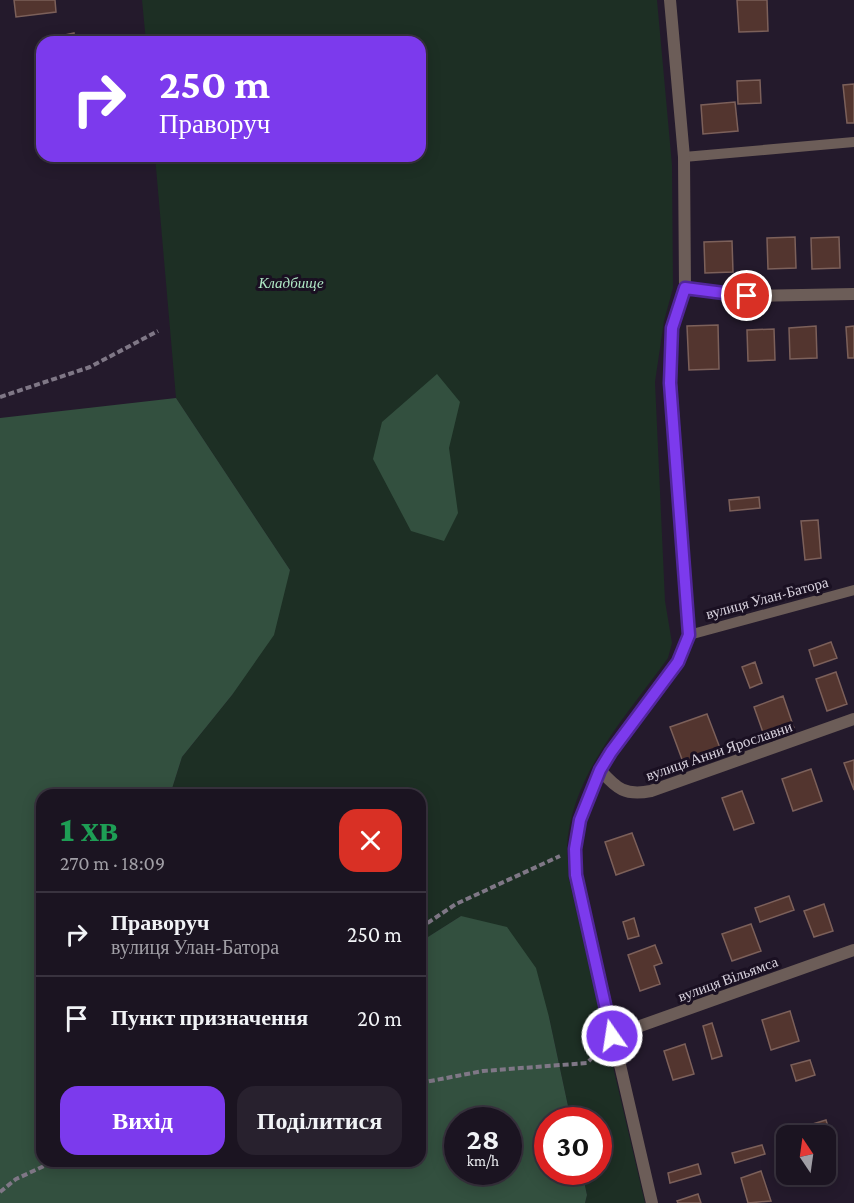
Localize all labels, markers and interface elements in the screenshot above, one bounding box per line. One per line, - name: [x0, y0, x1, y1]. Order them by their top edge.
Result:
- icon: right: [60, 60, 138, 138]
- text: 250 m: [159, 60, 270, 107]
- text: Праворуч: [159, 109, 270, 139]
- pin: [721, 270, 772, 321]
- park label: Кладбище: [257, 275, 324, 291]
- icon: arrive: [730, 279, 763, 312]
- street label: вулиця Улан-Батора: [704, 574, 830, 622]
- street label: вулиця Анни Ярославни: [644, 718, 794, 784]
- text: 1 хв: [60, 809, 118, 849]
- button: close: [339, 809, 402, 872]
- text: 270 m · 18:09: [60, 852, 165, 874]
- text: Праворуч: [111, 910, 209, 935]
- icon: right: [60, 918, 93, 951]
- text: 250 m: [347, 922, 402, 947]
- text: вулиця Улан-Батора: [111, 936, 279, 958]
- street label: вулиця Вільямса: [676, 953, 780, 1004]
- icon: arrive: [60, 1002, 93, 1035]
- position arrow: [580, 1004, 644, 1068]
- text: Пункт призначення: [111, 1005, 308, 1030]
- text: 20 m: [357, 1006, 402, 1031]
- button: Вихід: [60, 1086, 225, 1155]
- button: Поділитися: [237, 1086, 402, 1155]
- speed limit sign: 30: [534, 1107, 612, 1185]
- text: 28: [467, 1122, 499, 1155]
- north arrow: [776, 1125, 836, 1185]
- map controls: [776, 1125, 836, 1185]
- text: km/h: [467, 1153, 499, 1169]

